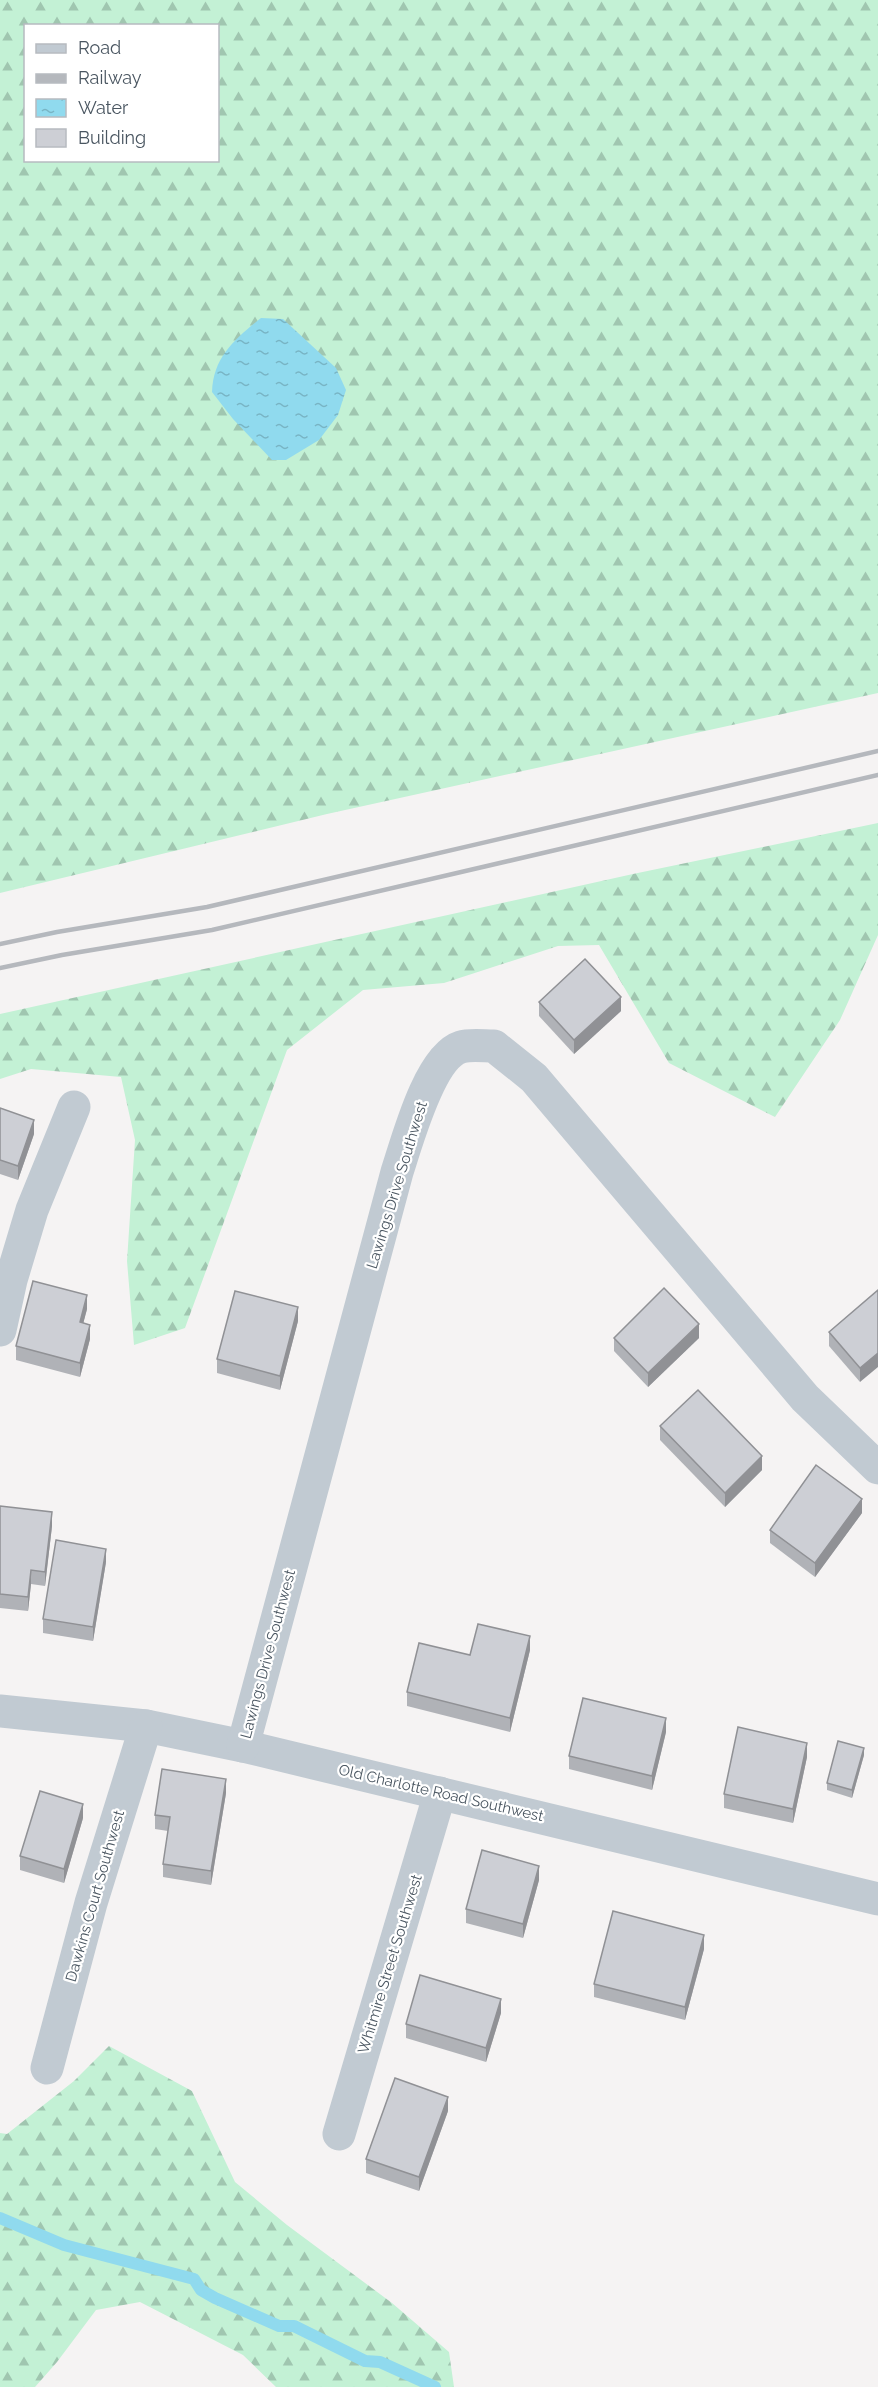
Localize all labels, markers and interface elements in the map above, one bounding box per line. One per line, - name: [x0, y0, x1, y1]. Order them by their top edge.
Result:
- legend: [24, 24, 219, 162]
- text: Road: [78, 37, 121, 58]
- text: Railway: [78, 67, 142, 88]
- text: Water: [78, 97, 129, 118]
- text: Building: [78, 127, 146, 148]
- street label: Lawings Drive Southwest: [363, 1099, 431, 1271]
- street label: Lawings Drive Southwest: [237, 1567, 299, 1741]
- street label: Old Charlotte Road Southwest: [337, 1761, 545, 1825]
- street label: Dawkins Court Southwest: [62, 1808, 128, 1984]
- street label: Whitmire Street Southwest: [354, 1872, 426, 2056]

